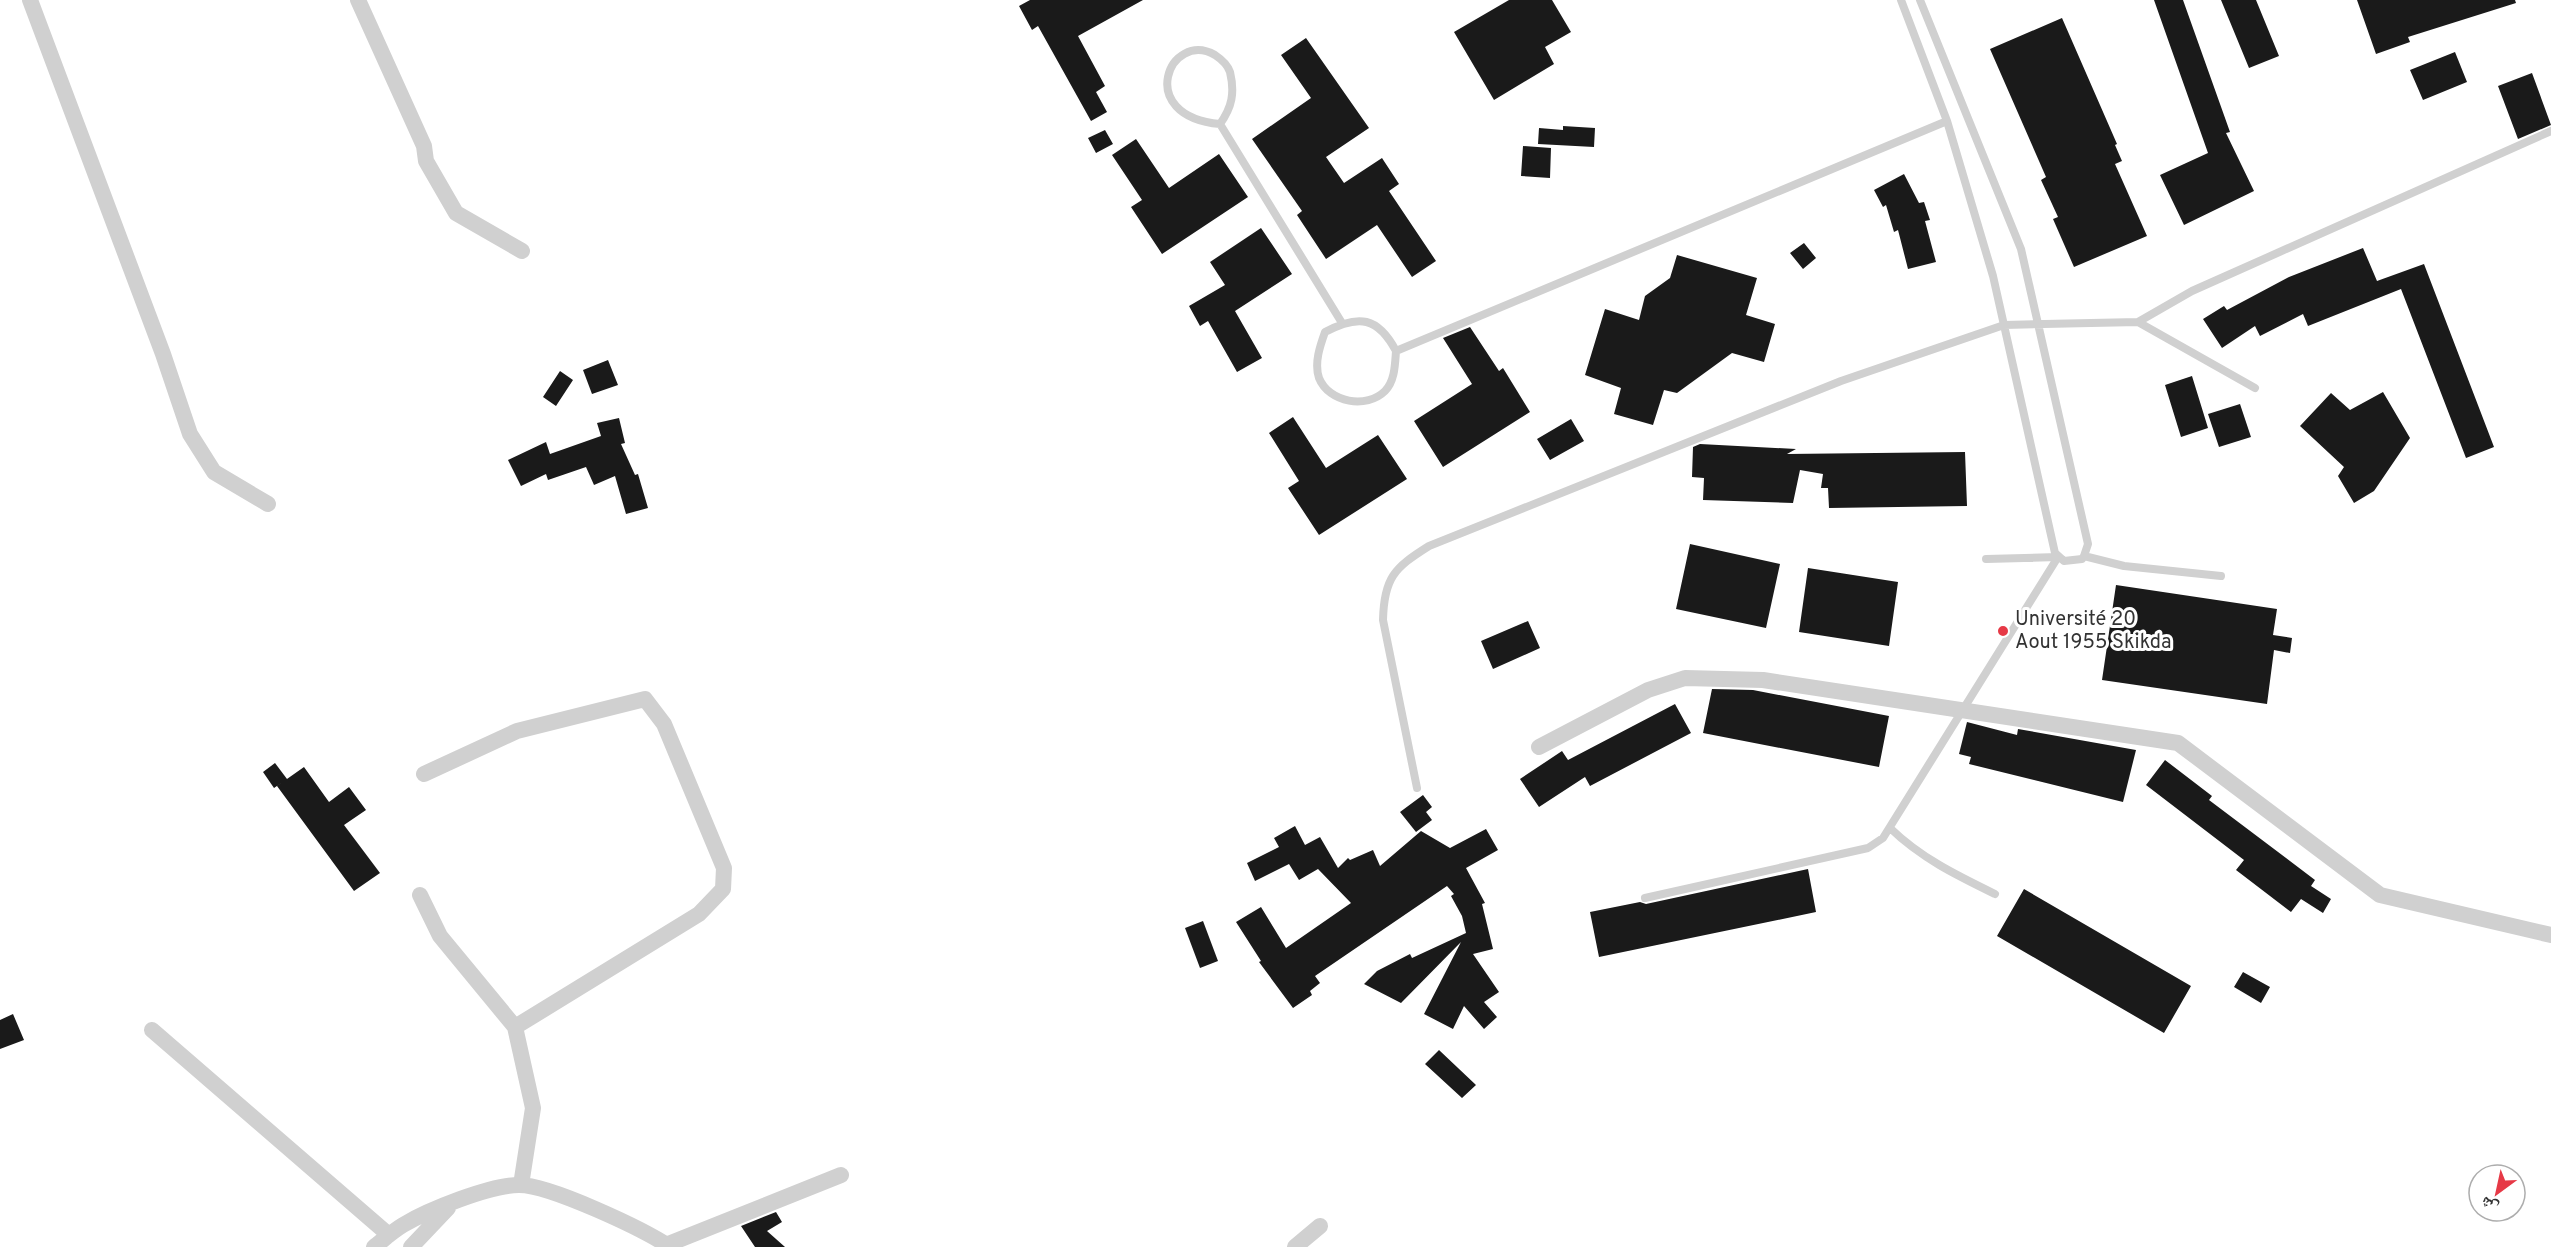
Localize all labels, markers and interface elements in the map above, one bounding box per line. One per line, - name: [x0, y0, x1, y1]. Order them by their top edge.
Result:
- place label: Université 20 Aout 1955 Skikda: [2015, 607, 2171, 656]
- marker: Université 20 Aout 1955 Skikda: [1996, 624, 2010, 638]
- north arrow: [2467, 1163, 2527, 1223]
- text: ش: [2477, 1191, 2502, 1217]

